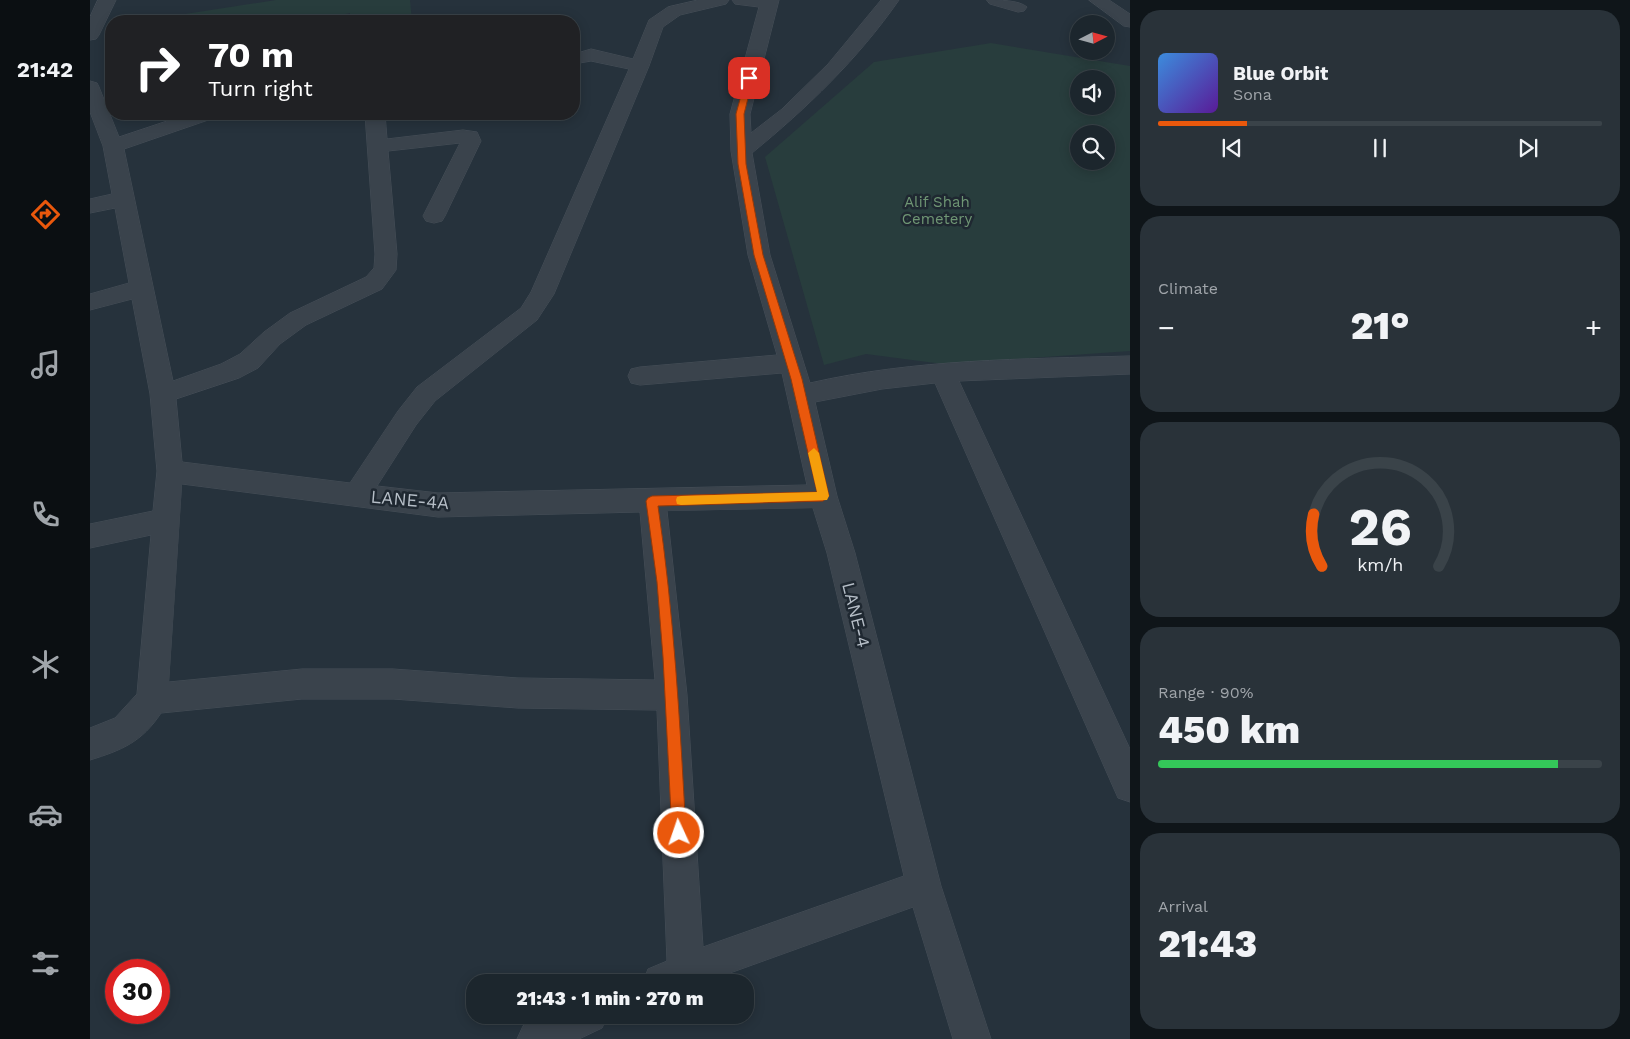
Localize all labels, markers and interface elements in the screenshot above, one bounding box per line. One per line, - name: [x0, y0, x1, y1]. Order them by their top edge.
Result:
- north arrow: [1070, 15, 1115, 60]
- map controls: [1070, 15, 1115, 170]
- text: 70 m: [208, 34, 294, 76]
- icon: right: [125, 35, 190, 100]
- text: 21:42: [17, 57, 73, 82]
- pin: [728, 57, 770, 99]
- text: Blue Orbit: [1233, 62, 1328, 85]
- icon: arrive: [735, 64, 763, 92]
- button: sound: [1070, 70, 1115, 115]
- text: Turn right: [208, 76, 313, 101]
- text: Sona: [1233, 85, 1272, 104]
- button: search: [1070, 125, 1115, 170]
- icon: previous: [1218, 134, 1246, 162]
- icon: pause: [1366, 134, 1394, 162]
- icon: next: [1514, 134, 1542, 162]
- park label: Alif Shah Cemetery: [902, 193, 972, 228]
- icon: directions: [28, 197, 63, 232]
- text: Climate: [1158, 279, 1218, 298]
- text: 21°: [1350, 304, 1410, 348]
- text: −: [1158, 311, 1175, 344]
- text: +: [1585, 311, 1602, 344]
- icon: music: [28, 347, 63, 382]
- street label: LANE-4A: [370, 486, 450, 513]
- icon: phone: [28, 497, 63, 532]
- text: 26: [1348, 497, 1412, 558]
- text: km/h: [1357, 554, 1403, 575]
- street label: LANE-4: [838, 580, 875, 650]
- icon: climate: [28, 647, 63, 682]
- text: Range · 90%: [1158, 683, 1253, 702]
- text: 450 km: [1158, 708, 1300, 752]
- icon: car: [28, 797, 63, 832]
- position arrow: [652, 806, 704, 858]
- text: Arrival: [1158, 897, 1208, 916]
- text: 21:43: [1158, 922, 1257, 966]
- icon: filters: [28, 946, 63, 981]
- speed limit sign: 30: [105, 959, 170, 1024]
- text: 21:43 · 1 min · 270 m: [516, 987, 704, 1010]

